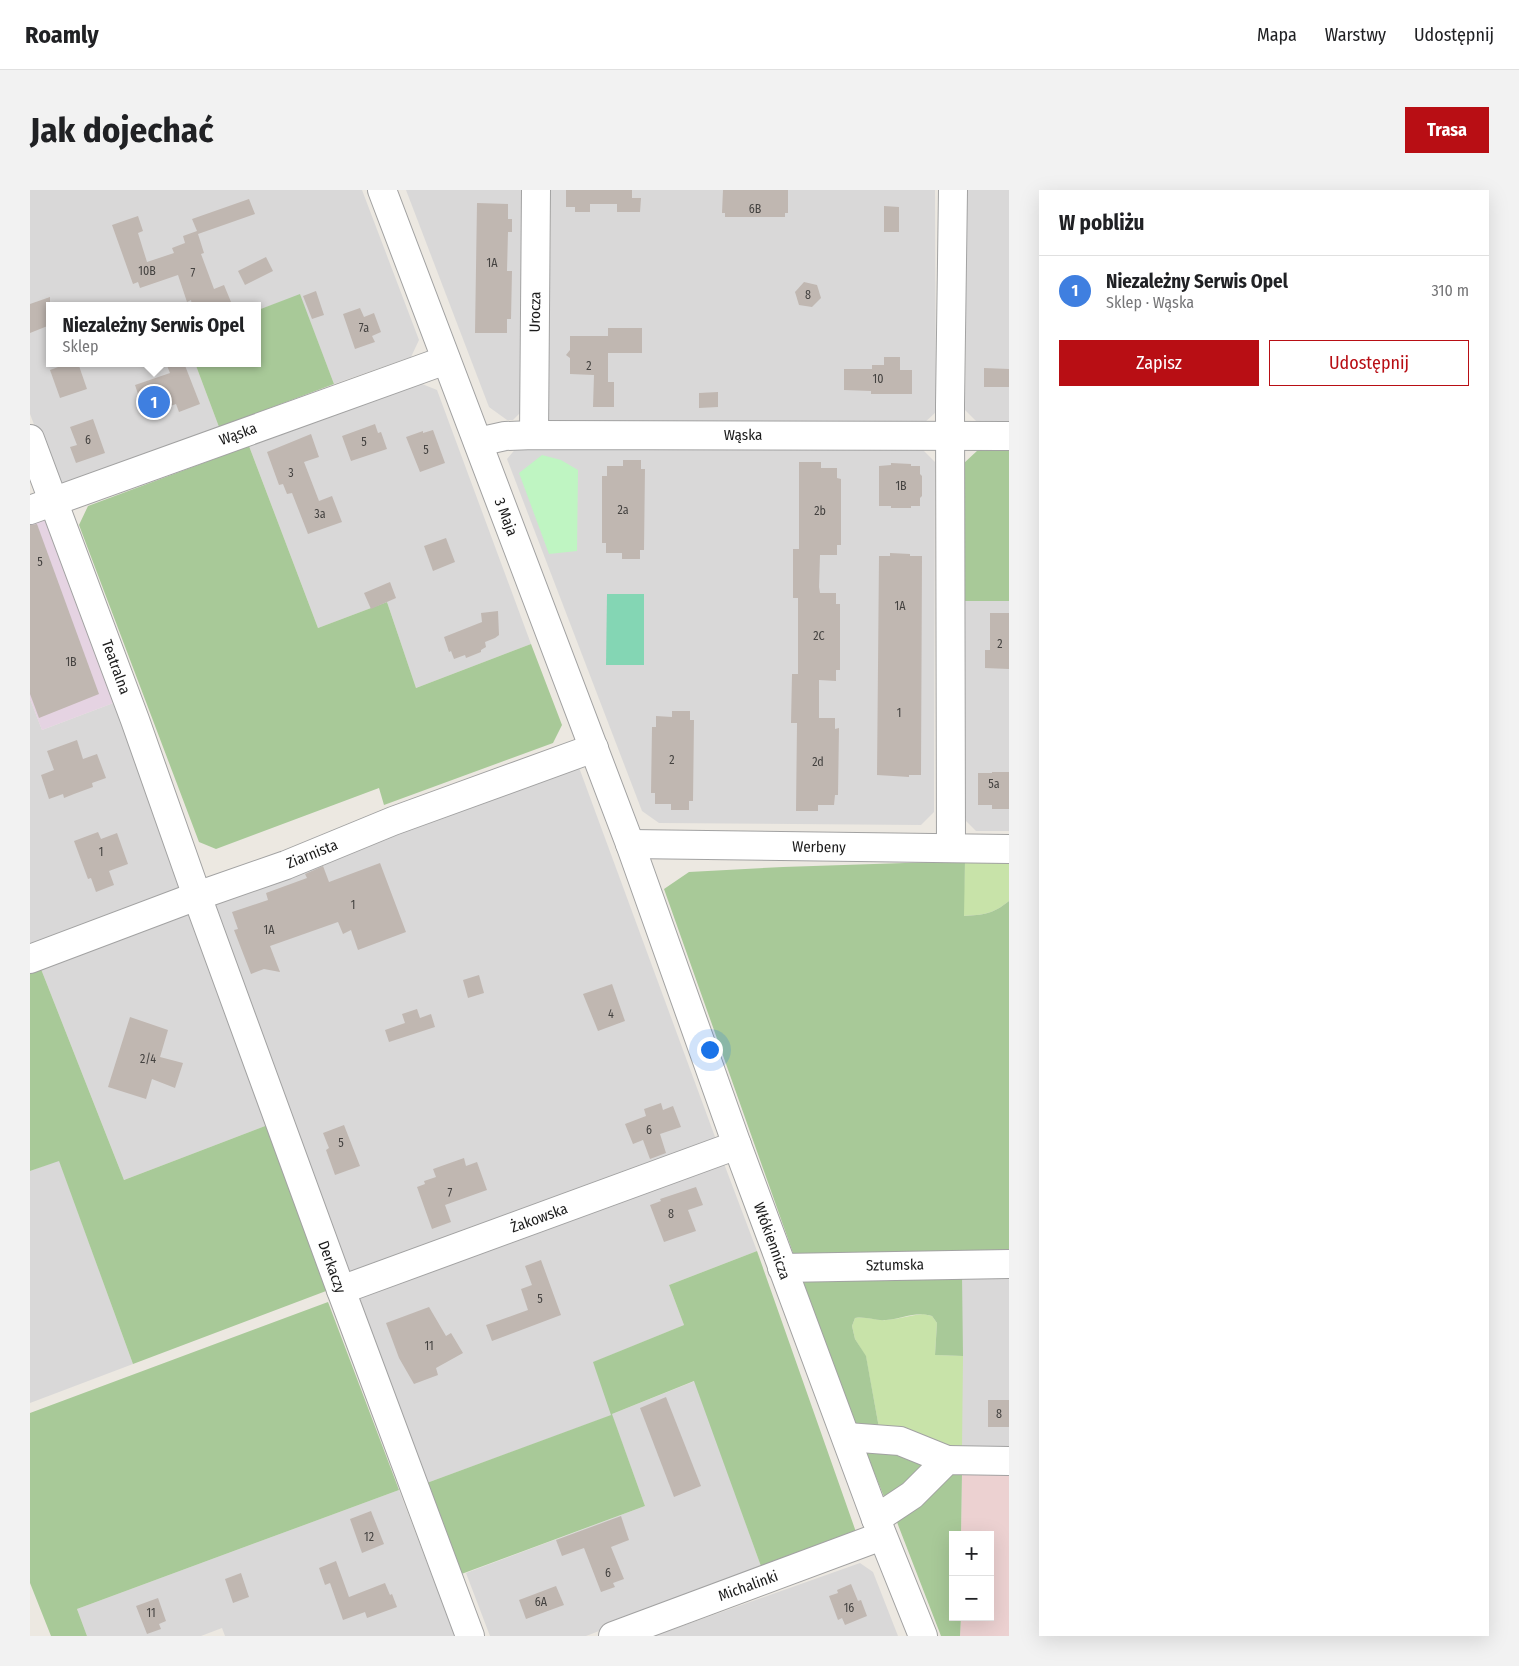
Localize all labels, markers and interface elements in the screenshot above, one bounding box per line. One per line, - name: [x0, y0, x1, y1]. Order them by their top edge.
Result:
- text: Roamly: [25, 21, 99, 49]
- text: Mapa: [1257, 24, 1297, 46]
- text: Warstwy: [1325, 24, 1386, 46]
- text: Udostępnij: [1414, 24, 1494, 46]
- button: Trasa: [1405, 107, 1489, 153]
- text: Jak dojechać: [30, 109, 213, 151]
- house number: 6B: [749, 202, 762, 216]
- text: W pobliżu: [1059, 210, 1144, 236]
- house number: 1A: [487, 256, 498, 270]
- house number: 10B: [138, 264, 156, 278]
- house number: 7: [191, 266, 196, 280]
- text: Niezależny Serwis Opel: [1106, 270, 1288, 293]
- text: 1: [1072, 281, 1078, 300]
- text: 310 m: [1432, 281, 1469, 300]
- house number: 8: [805, 288, 811, 302]
- street label: Urocza: [526, 291, 544, 333]
- text: Sklep · Wąska: [1106, 293, 1194, 312]
- popup: [46, 302, 261, 367]
- text: Niezależny Serwis Opel: [63, 314, 244, 337]
- house number: 7a: [359, 321, 369, 335]
- text: Sklep: [63, 337, 98, 356]
- button: Zapisz: [1059, 340, 1259, 386]
- button: Udostępnij: [1269, 340, 1469, 386]
- house number: 2: [586, 359, 592, 373]
- house number: 10: [873, 372, 883, 386]
- pin: 1: [138, 383, 170, 421]
- street label: Wąska: [217, 419, 259, 449]
- street label: Wąska: [724, 426, 762, 444]
- house number: 6: [85, 433, 91, 447]
- house number: 5: [361, 435, 367, 449]
- house number: 5: [423, 443, 429, 457]
- house number: 3: [288, 466, 294, 480]
- house number: 1B: [895, 479, 907, 493]
- street label: 3 Maja: [491, 495, 521, 539]
- house number: 2a: [617, 503, 629, 517]
- house number: 2b: [814, 504, 826, 518]
- house number: 3a: [314, 507, 326, 521]
- house number: 5: [37, 555, 43, 569]
- house number: 1A: [895, 599, 906, 613]
- house number: 2C: [813, 629, 825, 643]
- street label: Teatralna: [98, 637, 134, 697]
- house number: 2: [997, 637, 1003, 651]
- house number: 1B: [65, 655, 77, 669]
- house number: 1: [897, 706, 901, 720]
- house number: 2: [669, 753, 675, 767]
- house number: 2d: [812, 755, 824, 769]
- house number: 5a: [988, 777, 1000, 791]
- street label: Ziarnista: [284, 836, 340, 872]
- street label: Werbeny: [792, 838, 846, 856]
- house number: 1: [99, 845, 103, 859]
- house number: 1: [351, 898, 355, 912]
- house number: 1A: [264, 923, 275, 937]
- house number: 4: [608, 1007, 614, 1021]
- your location: [697, 1037, 723, 1063]
- house number: 2/4: [140, 1052, 156, 1066]
- house number: 6: [646, 1123, 652, 1137]
- house number: 5: [338, 1136, 344, 1150]
- house number: 7: [448, 1186, 453, 1200]
- street label: Żakowska: [508, 1199, 570, 1237]
- street label: Włókiennicza: [750, 1200, 794, 1282]
- house number: 8: [668, 1207, 674, 1221]
- street label: Derkaczy: [314, 1238, 350, 1296]
- street label: Sztumska: [866, 1255, 924, 1275]
- house number: 5: [537, 1292, 543, 1306]
- house number: 11: [424, 1339, 434, 1353]
- house number: 8: [996, 1407, 1002, 1421]
- house number: 12: [364, 1530, 374, 1544]
- map controls: [949, 1531, 994, 1621]
- button: +: [949, 1531, 994, 1576]
- house number: 6: [605, 1566, 611, 1580]
- street label: Michalinki: [716, 1567, 780, 1605]
- button: −: [949, 1576, 994, 1621]
- house number: 6A: [535, 1595, 548, 1609]
- house number: 16: [844, 1601, 854, 1615]
- house number: 11: [146, 1606, 156, 1620]

